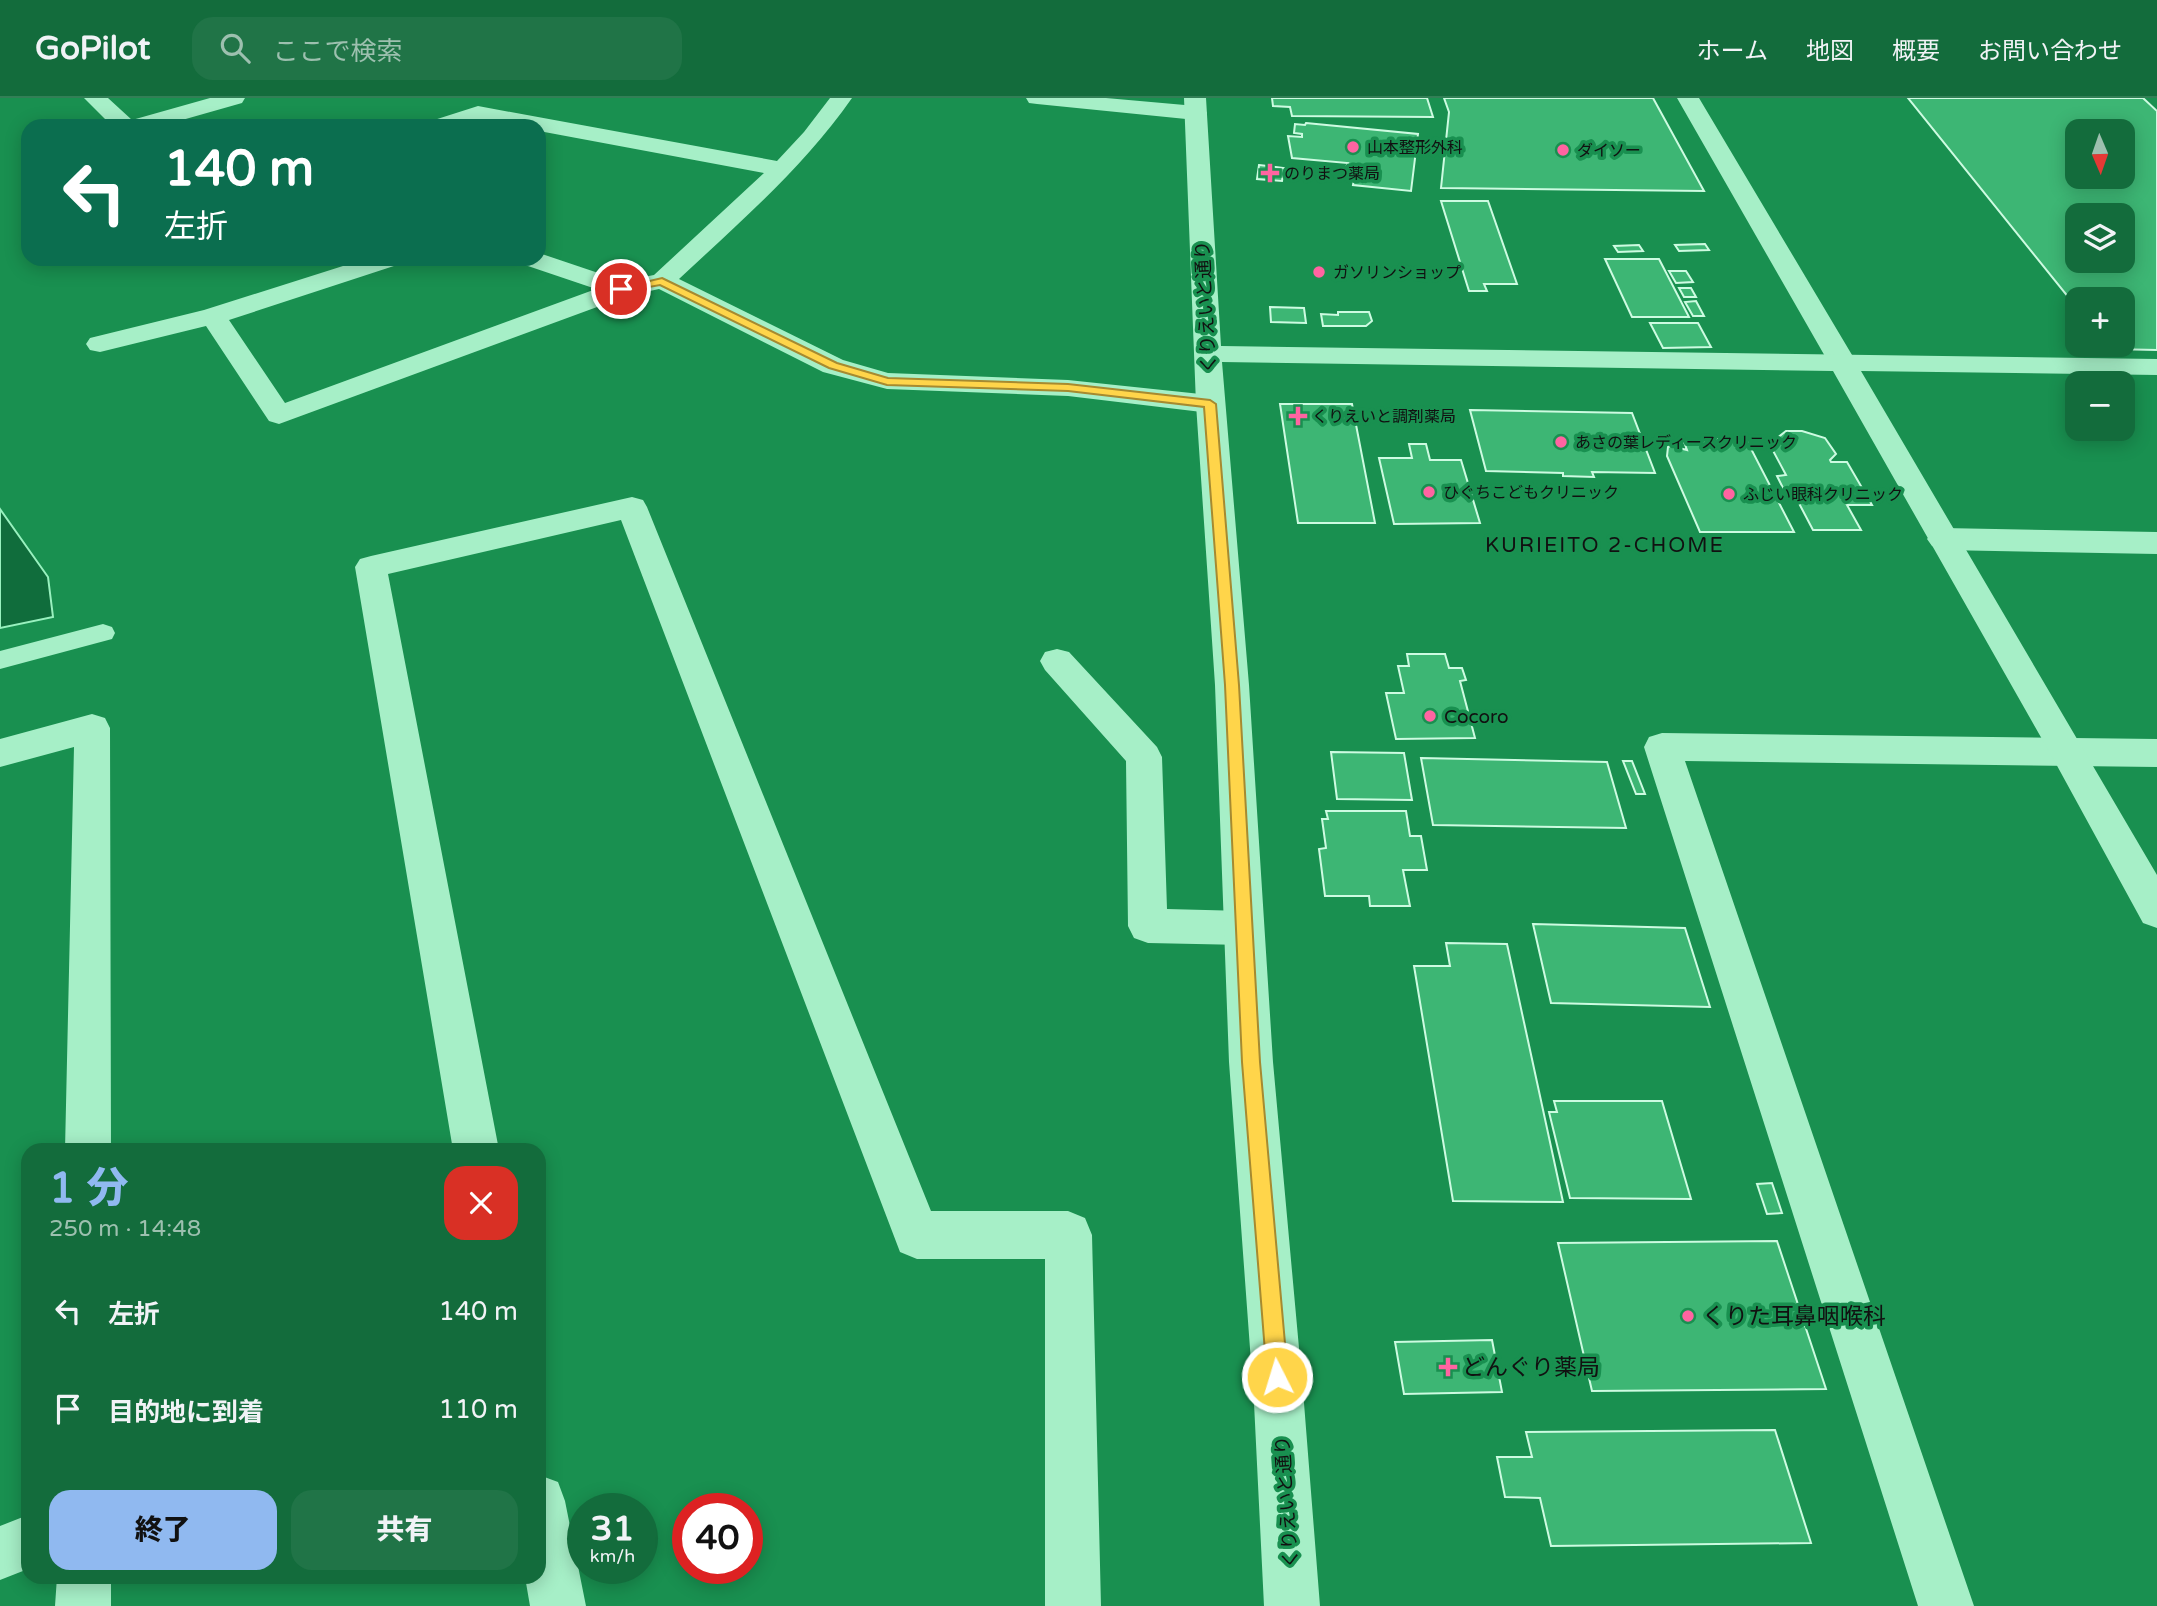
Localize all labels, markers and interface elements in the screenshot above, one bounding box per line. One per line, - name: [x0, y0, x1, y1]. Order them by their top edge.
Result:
- search box: [192, 17, 682, 80]
- text: GoPilot: [35, 29, 150, 68]
- icon: search: [216, 29, 254, 67]
- text: ここで検索: [272, 36, 402, 67]
- text: ホーム: [1697, 37, 1768, 66]
- text: 地図: [1806, 37, 1854, 66]
- text: 概要: [1892, 37, 1940, 66]
- text: お問い合わせ: [1978, 37, 2122, 66]
- north arrow: [2065, 119, 2135, 189]
- map controls: [2065, 119, 2135, 441]
- place label: 山本整形外科: [1367, 138, 1463, 158]
- marker: 山本整形外科: [1345, 139, 1361, 155]
- text: 140 m: [164, 140, 314, 199]
- place label: ダイソー: [1577, 141, 1641, 161]
- marker: ダイソー: [1555, 142, 1571, 158]
- icon: left: [49, 147, 140, 238]
- place label: のりまつ薬局: [1284, 164, 1380, 184]
- marker: のりまつ薬局: [1262, 165, 1278, 181]
- button: layers: [2065, 203, 2135, 273]
- text: 左折: [164, 208, 228, 246]
- street label: くりえいと通り: [1192, 240, 1220, 374]
- pin: [591, 259, 651, 319]
- place label: ガソリンショップ: [1333, 263, 1461, 283]
- marker: ガソリンショップ: [1311, 264, 1327, 280]
- icon: arrive: [602, 270, 640, 308]
- button: +: [2065, 287, 2135, 357]
- button: −: [2065, 371, 2135, 441]
- place label: くりえいと調剤薬局: [1312, 407, 1456, 427]
- marker: くりえいと調剤薬局: [1290, 408, 1306, 424]
- place label: あさの葉レディースクリニック: [1575, 433, 1797, 453]
- marker: あさの葉レディースクリニック: [1553, 434, 1569, 450]
- place label: ひぐちこどもクリニック: [1443, 483, 1619, 503]
- marker: ひぐちこどもクリニック: [1421, 484, 1437, 500]
- place label: ふじい眼科クリニック: [1743, 485, 1903, 505]
- marker: ふじい眼科クリニック: [1721, 486, 1737, 502]
- district label: KURIEITO 2-CHOME: [1485, 533, 1725, 558]
- place label: Cocoro: [1444, 706, 1509, 728]
- marker: Cocoro: [1422, 708, 1438, 724]
- text: 1 分: [49, 1163, 128, 1214]
- button: close: [444, 1166, 518, 1240]
- text: 250 m · 14:48: [49, 1215, 201, 1243]
- icon: left: [49, 1292, 87, 1330]
- text: 140 m: [438, 1296, 518, 1327]
- text: 左折: [108, 1299, 160, 1330]
- place label: くりた耳鼻咽喉科: [1702, 1303, 1886, 1331]
- marker: くりた耳鼻咽喉科: [1680, 1308, 1696, 1324]
- position arrow: [1240, 1340, 1314, 1414]
- place label: どんぐり薬局: [1462, 1354, 1600, 1382]
- marker: どんぐり薬局: [1440, 1359, 1456, 1375]
- icon: arrive: [49, 1390, 87, 1428]
- text: 110 m: [438, 1394, 518, 1425]
- text: 目的地に到着: [108, 1397, 264, 1428]
- street label: くりえいと通り: [1271, 1435, 1303, 1569]
- button: 終了: [49, 1490, 277, 1570]
- button: 共有: [291, 1490, 518, 1570]
- speed limit sign: 40: [672, 1493, 763, 1584]
- text: 31: [591, 1508, 634, 1550]
- text: km/h: [590, 1545, 635, 1567]

